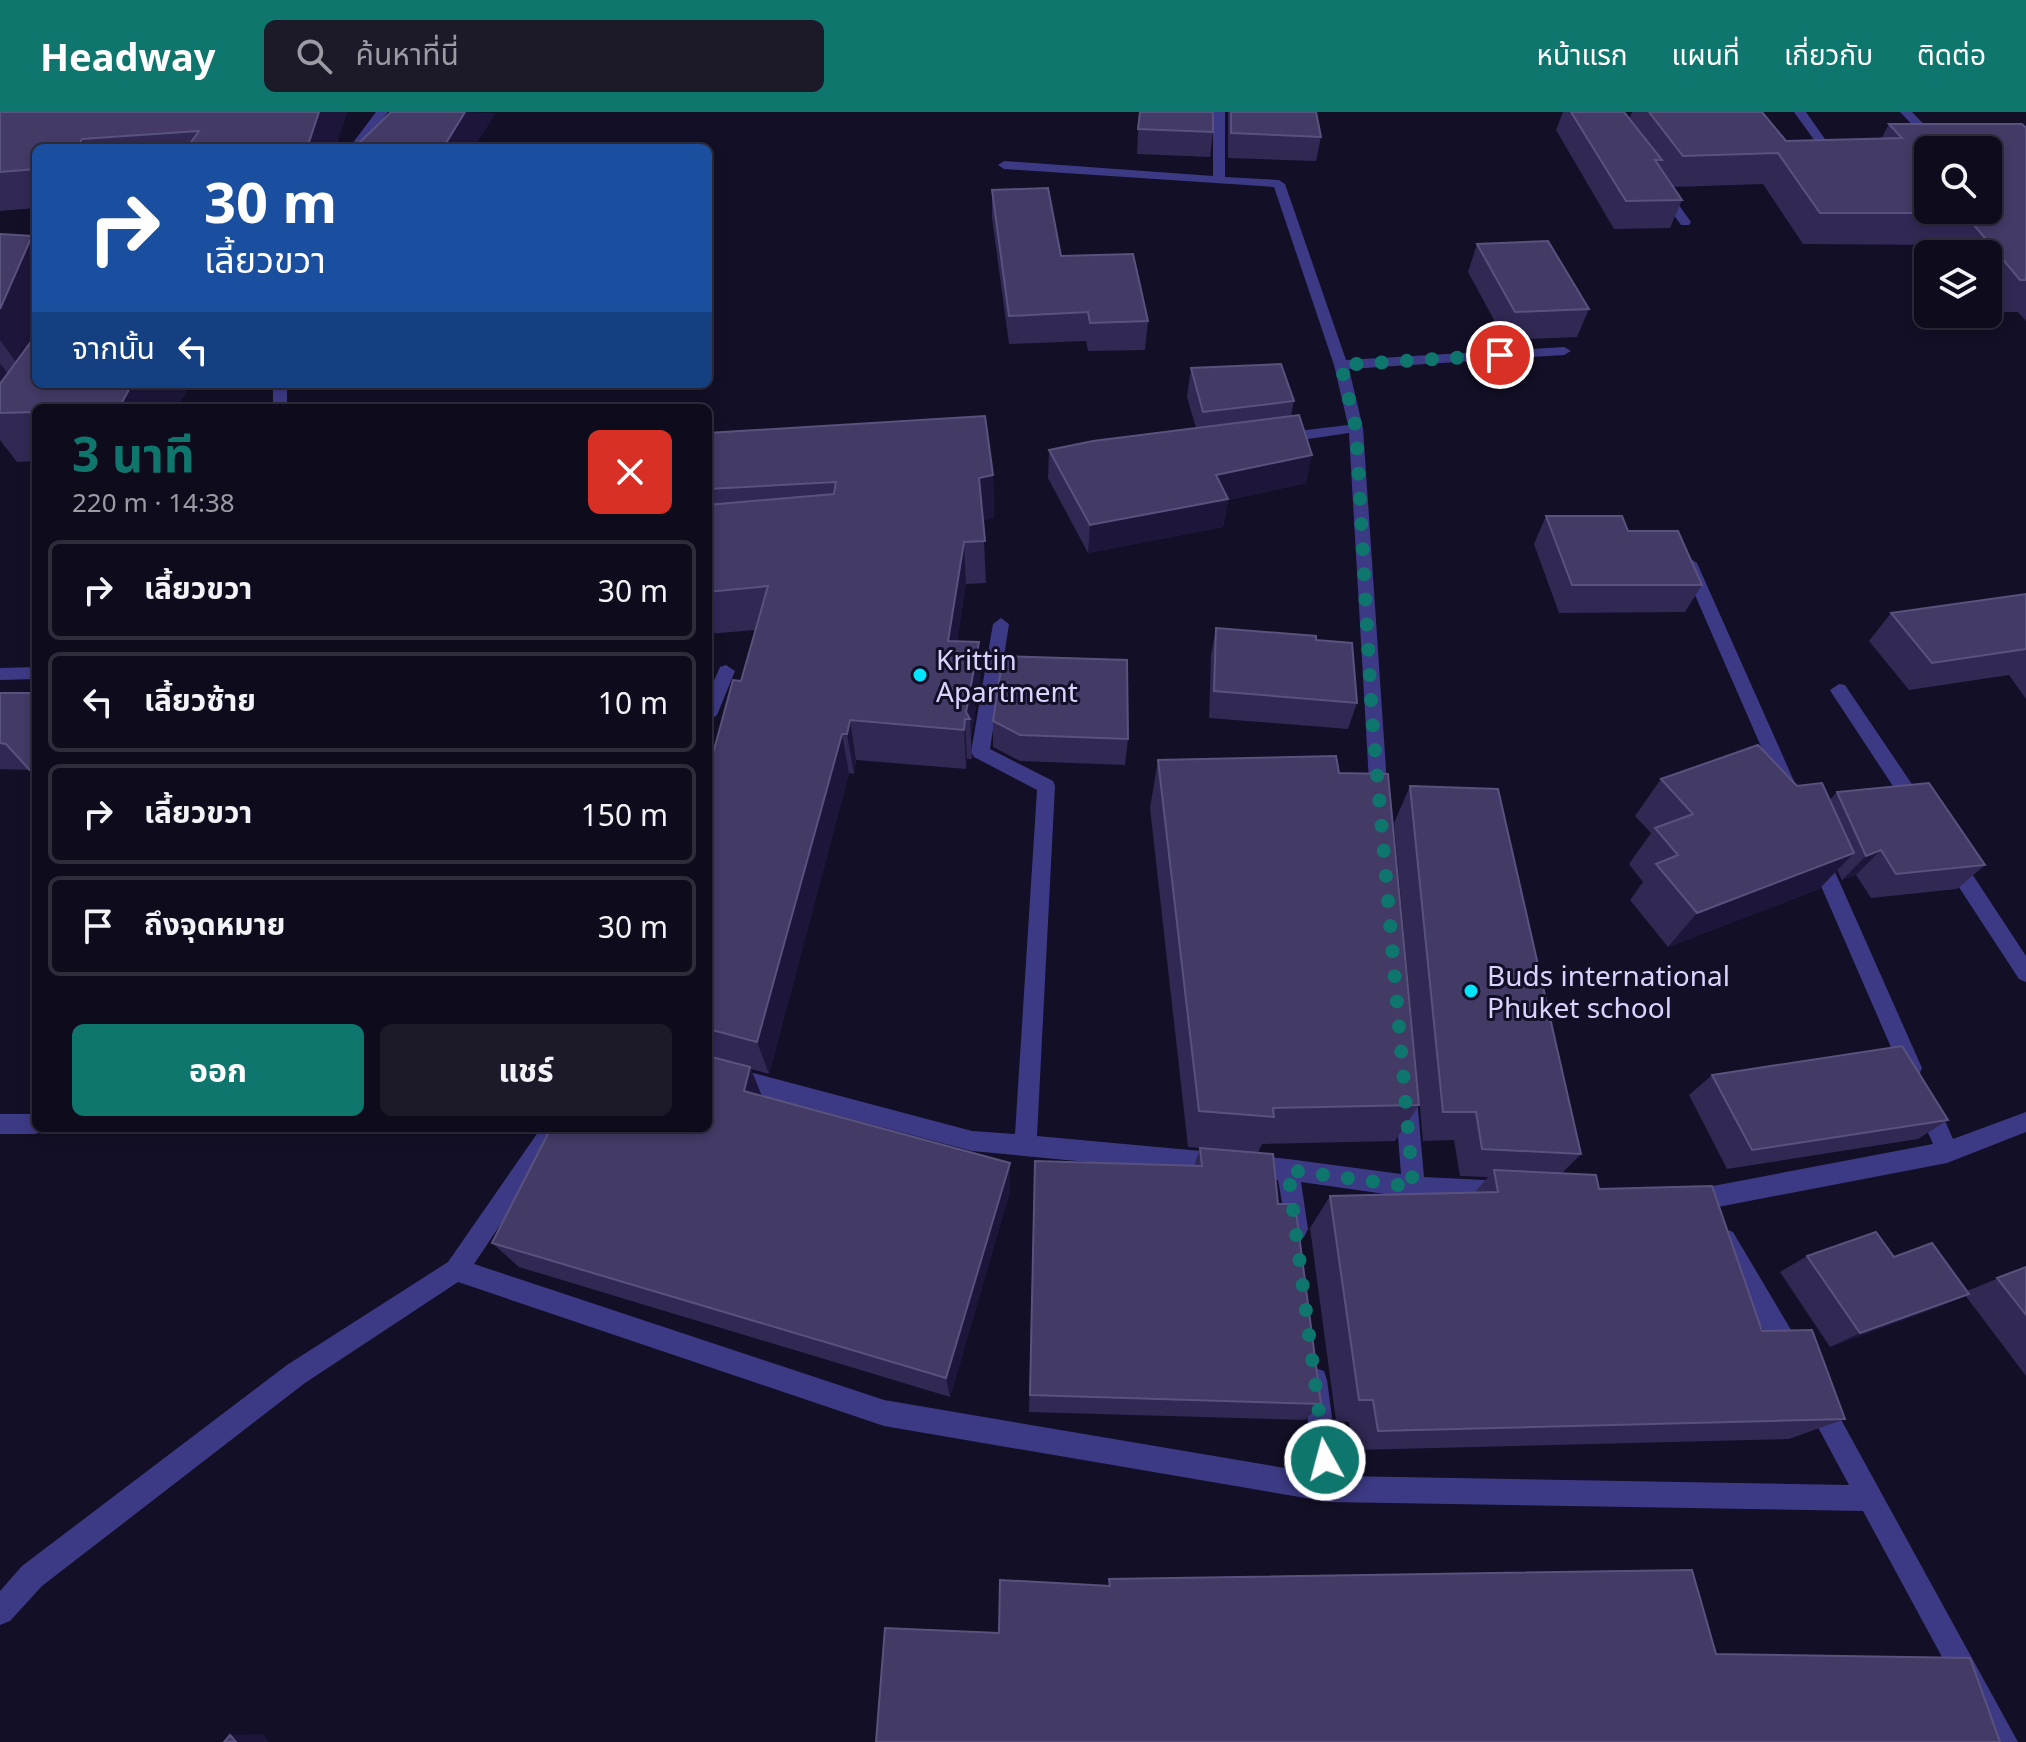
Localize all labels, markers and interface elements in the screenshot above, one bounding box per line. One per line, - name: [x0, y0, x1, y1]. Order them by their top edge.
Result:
- search box: [264, 20, 824, 92]
- text: Headway: [40, 30, 216, 82]
- text: ค้นหาที่นี่: [356, 33, 459, 74]
- icon: search: [292, 34, 336, 78]
- text: หน้าแรก: [1537, 35, 1628, 73]
- text: แผนที่: [1672, 35, 1740, 73]
- text: เกี่ยวกับ: [1784, 35, 1873, 73]
- text: ติดต่อ: [1917, 35, 1986, 73]
- map controls: [1914, 136, 2002, 328]
- button: search: [1914, 136, 2002, 224]
- text: 30 m: [204, 163, 337, 239]
- icon: right: [72, 176, 176, 280]
- text: เลี้ยวขวา: [204, 235, 326, 284]
- button: layers: [1914, 240, 2002, 328]
- pin: [1466, 321, 1534, 389]
- text: จากนั้น: [72, 327, 155, 368]
- icon: left: [171, 328, 215, 372]
- icon: arrive: [1478, 333, 1522, 377]
- text: 3 นาที: [72, 421, 195, 486]
- button: close: [588, 430, 672, 514]
- text: 220 m · 14:38: [72, 484, 235, 520]
- text: เลี้ยวขวา: [144, 567, 252, 608]
- icon: right: [76, 568, 120, 612]
- text: 30 m: [598, 570, 668, 611]
- place label: Krittin Apartment: [936, 640, 1078, 710]
- marker: Krittin Apartment: [911, 666, 929, 684]
- text: เลี้ยวซ้าย: [144, 679, 256, 720]
- icon: left: [76, 680, 120, 724]
- text: 10 m: [598, 682, 668, 723]
- text: เลี้ยวขวา: [144, 791, 252, 832]
- icon: right: [76, 792, 120, 836]
- text: 150 m: [581, 794, 668, 835]
- text: ถึงจุดหมาย: [144, 903, 285, 944]
- icon: arrive: [76, 904, 120, 948]
- text: 30 m: [598, 906, 668, 947]
- place label: Buds international Phuket school: [1487, 956, 1730, 1026]
- marker: Buds international Phuket school: [1462, 982, 1480, 1000]
- button: ออก: [72, 1024, 364, 1116]
- button: แชร์: [380, 1024, 672, 1116]
- position arrow: [1283, 1418, 1367, 1502]

